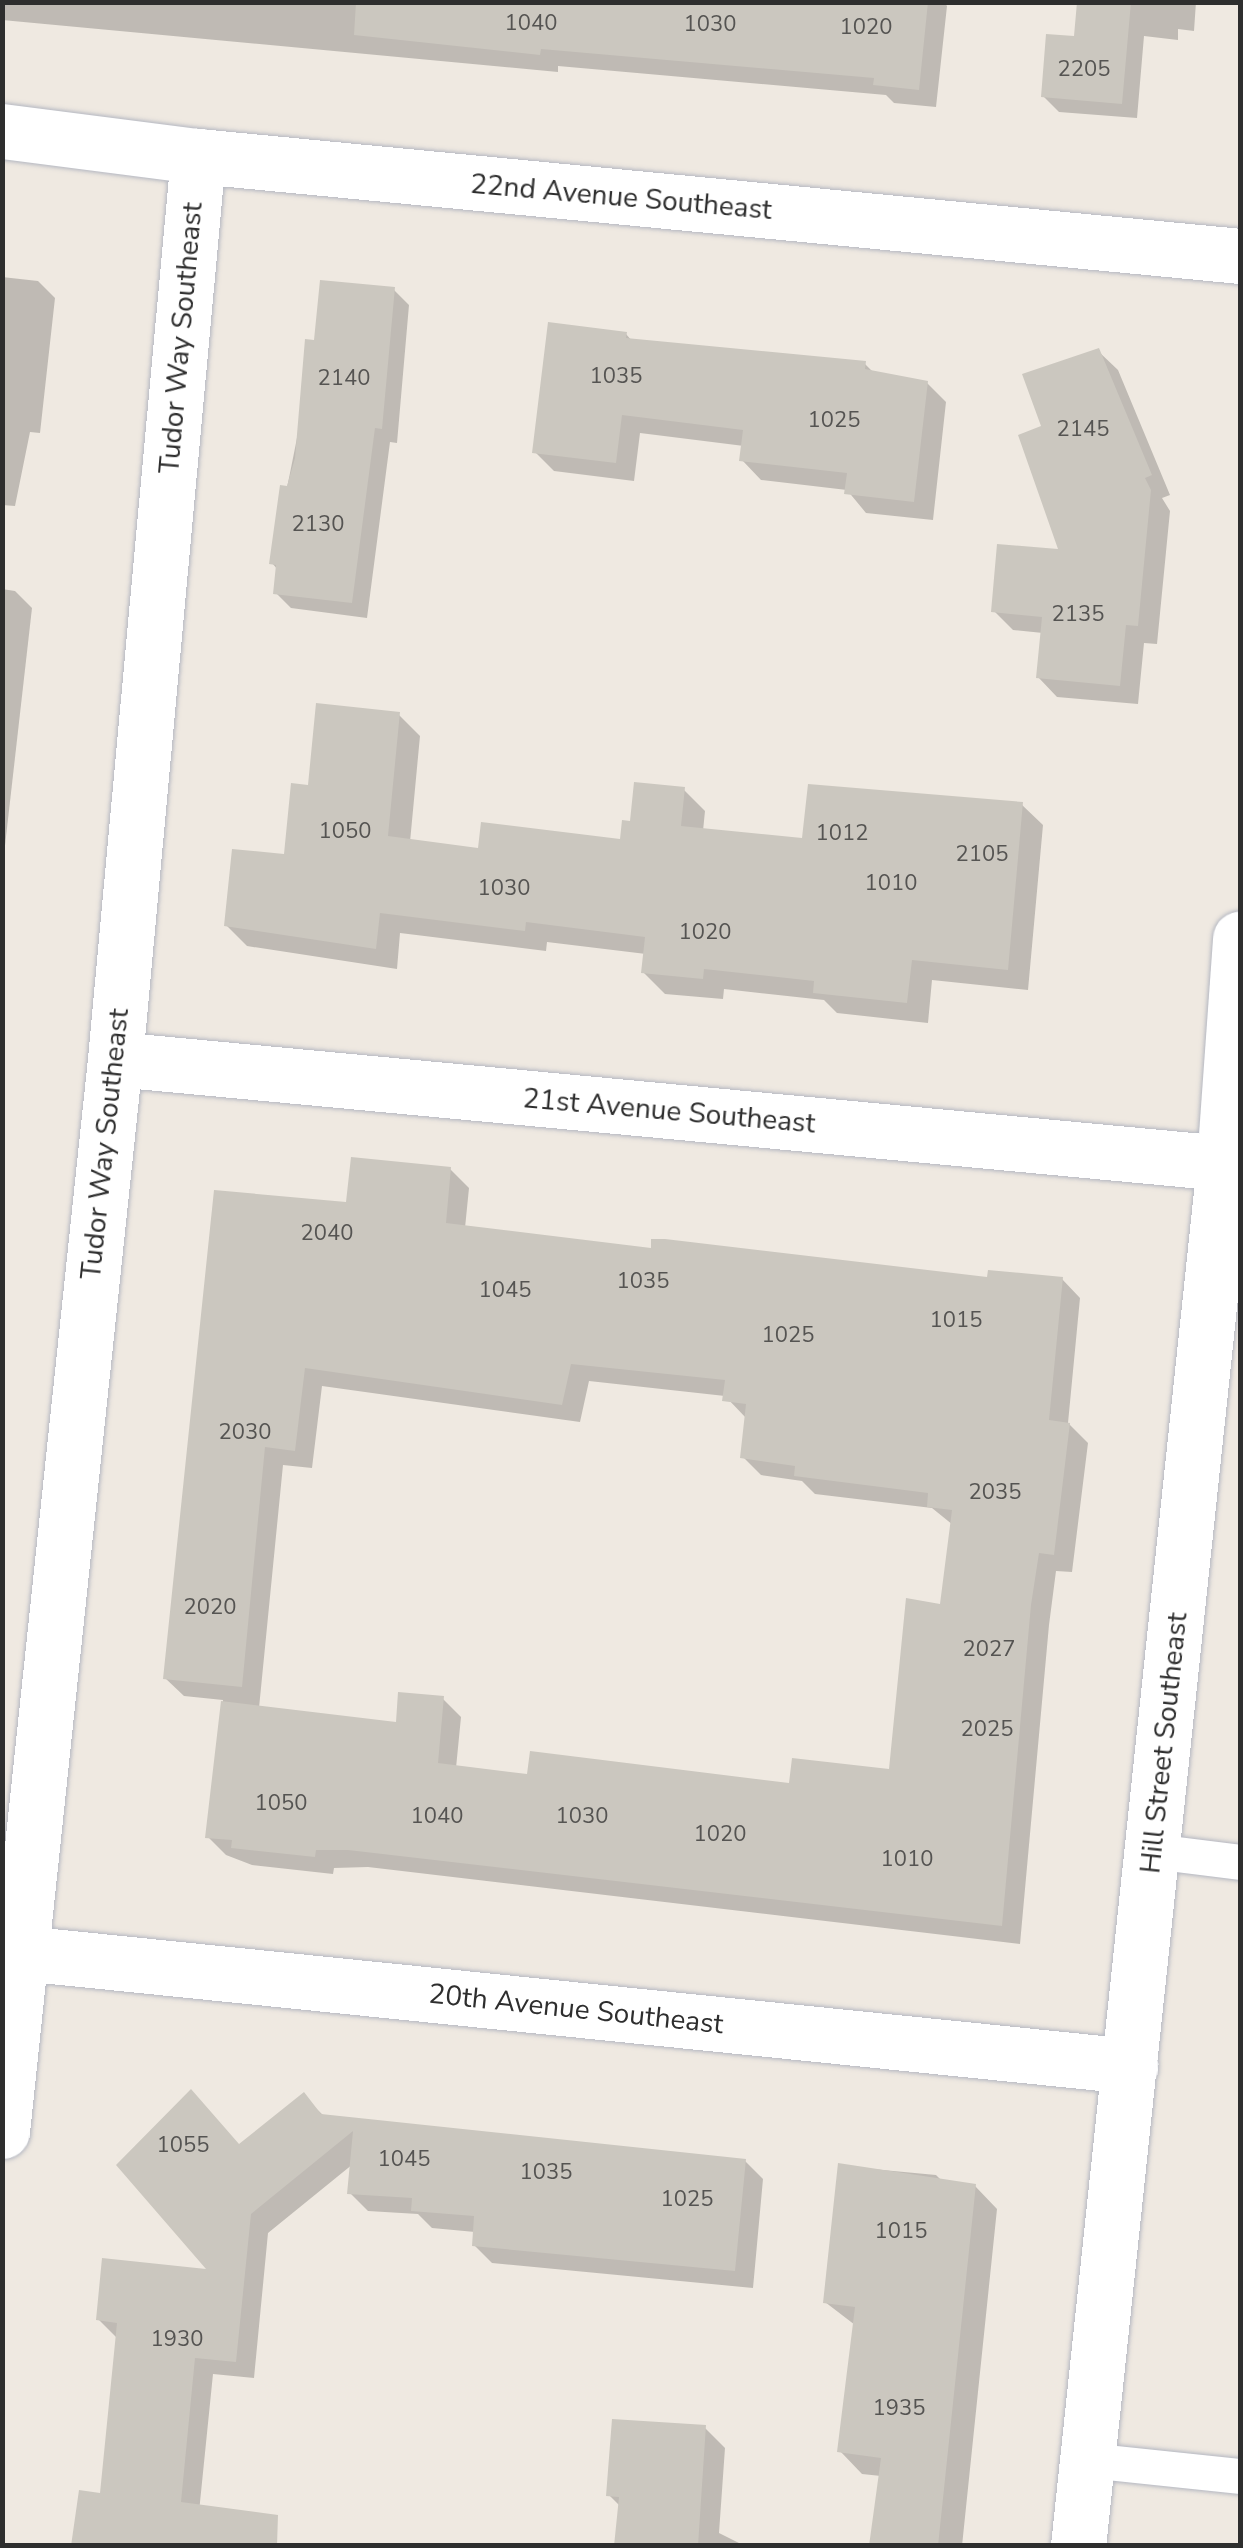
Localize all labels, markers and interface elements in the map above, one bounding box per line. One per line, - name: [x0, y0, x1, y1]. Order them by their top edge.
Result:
- house number: 1040: [505, 11, 557, 37]
- house number: 1030: [684, 12, 736, 38]
- house number: 1020: [840, 15, 892, 41]
- house number: 2205: [1058, 57, 1110, 83]
- street label: 22nd Avenue Southeast: [469, 167, 773, 227]
- street label: Tudor Way Southeast: [152, 201, 210, 475]
- house number: 1035: [590, 364, 642, 390]
- house number: 2140: [318, 366, 370, 392]
- house number: 1025: [808, 408, 860, 434]
- house number: 2145: [1057, 417, 1109, 443]
- house number: 2130: [292, 512, 344, 538]
- house number: 2135: [1052, 602, 1104, 628]
- house number: 1050: [319, 819, 371, 845]
- house number: 1012: [816, 821, 868, 847]
- house number: 2105: [956, 842, 1008, 868]
- house number: 1010: [865, 871, 917, 897]
- house number: 1030: [478, 876, 530, 902]
- house number: 1020: [679, 920, 731, 946]
- street label: Tudor Way Southeast: [74, 1007, 136, 1281]
- street label: 21st Avenue Southeast: [521, 1081, 817, 1141]
- house number: 2040: [301, 1221, 353, 1247]
- house number: 1035: [617, 1269, 669, 1295]
- house number: 1045: [479, 1278, 531, 1304]
- house number: 1015: [930, 1308, 982, 1334]
- house number: 1025: [762, 1323, 814, 1349]
- house number: 2030: [219, 1420, 271, 1446]
- house number: 2035: [969, 1480, 1021, 1506]
- house number: 2020: [184, 1595, 236, 1621]
- street label: Hill Street Southeast: [1134, 1611, 1194, 1875]
- house number: 2027: [963, 1637, 1015, 1663]
- house number: 2025: [961, 1717, 1013, 1743]
- house number: 1050: [255, 1791, 307, 1817]
- house number: 1040: [411, 1804, 463, 1830]
- house number: 1030: [556, 1804, 608, 1830]
- house number: 1020: [694, 1822, 746, 1848]
- house number: 1010: [881, 1847, 933, 1873]
- street label: 20th Avenue Southeast: [427, 1977, 725, 2041]
- house number: 1055: [157, 2133, 209, 2159]
- house number: 1045: [378, 2147, 430, 2173]
- house number: 1035: [520, 2160, 572, 2186]
- house number: 1025: [661, 2187, 713, 2213]
- house number: 1015: [875, 2219, 927, 2245]
- house number: 1930: [151, 2327, 203, 2353]
- house number: 1935: [873, 2396, 925, 2422]

